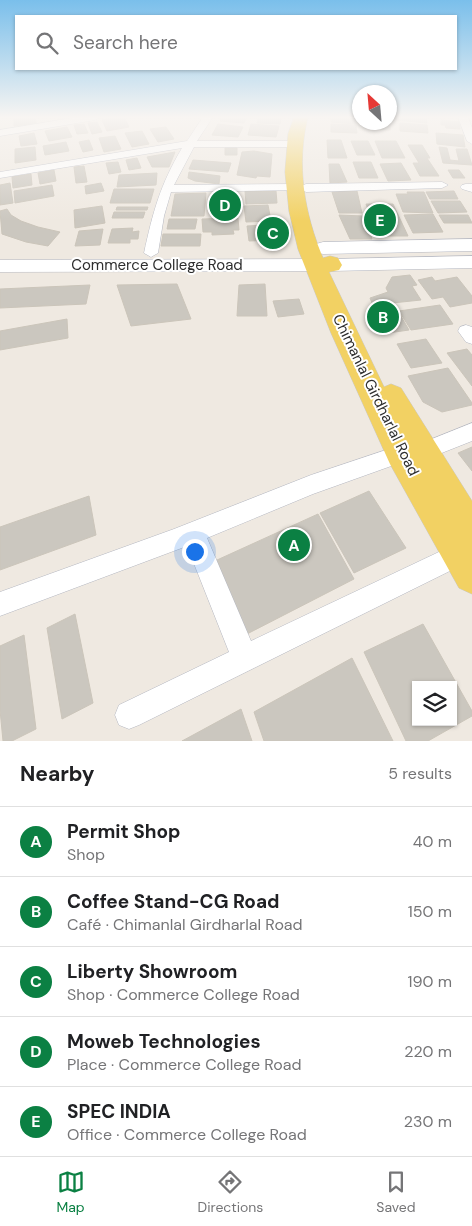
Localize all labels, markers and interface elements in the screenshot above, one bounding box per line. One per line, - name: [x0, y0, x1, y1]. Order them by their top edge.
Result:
- search box: [15, 15, 457, 70]
- icon: search: [33, 29, 61, 57]
- text: Search here: [73, 30, 178, 55]
- north arrow: [352, 85, 397, 130]
- pin: D: [209, 186, 241, 224]
- pin: E: [364, 201, 396, 239]
- pin: C: [257, 214, 289, 252]
- street label: Commerce College Road: [71, 255, 243, 275]
- pin: B: [367, 298, 399, 336]
- street label: Chimanlal Girdharlal Road: [328, 311, 424, 479]
- pin: A: [278, 526, 310, 564]
- your location: [182, 539, 208, 565]
- map controls: [412, 681, 457, 726]
- button: layers: [412, 681, 457, 726]
- text: Nearby: [20, 760, 94, 788]
- text: 5 results: [388, 763, 452, 784]
- text: Permit Shop: [67, 819, 180, 844]
- text: A: [30, 831, 42, 852]
- text: 40 m: [413, 831, 452, 852]
- text: Shop: [67, 844, 105, 865]
- text: Coffee Stand-CG Road: [67, 889, 279, 914]
- text: B: [31, 901, 41, 922]
- text: 150 m: [408, 901, 452, 922]
- text: Café · Chimanlal Girdharlal Road: [67, 914, 303, 935]
- text: Liberty Showroom: [67, 959, 237, 984]
- text: C: [30, 971, 42, 992]
- text: 190 m: [408, 971, 452, 992]
- text: Shop · Commerce College Road: [67, 984, 300, 1005]
- text: Moweb Technologies: [67, 1029, 261, 1054]
- text: D: [30, 1041, 42, 1062]
- text: 220 m: [404, 1041, 452, 1062]
- text: Place · Commerce College Road: [67, 1054, 301, 1075]
- text: SPEC INDIA: [67, 1099, 171, 1124]
- text: E: [31, 1111, 41, 1132]
- text: 230 m: [404, 1111, 452, 1132]
- text: Office · Commerce College Road: [67, 1124, 307, 1145]
- tab: Map: [56, 1168, 85, 1216]
- tab: Directions: [198, 1168, 263, 1216]
- tab: Saved: [376, 1168, 416, 1216]

